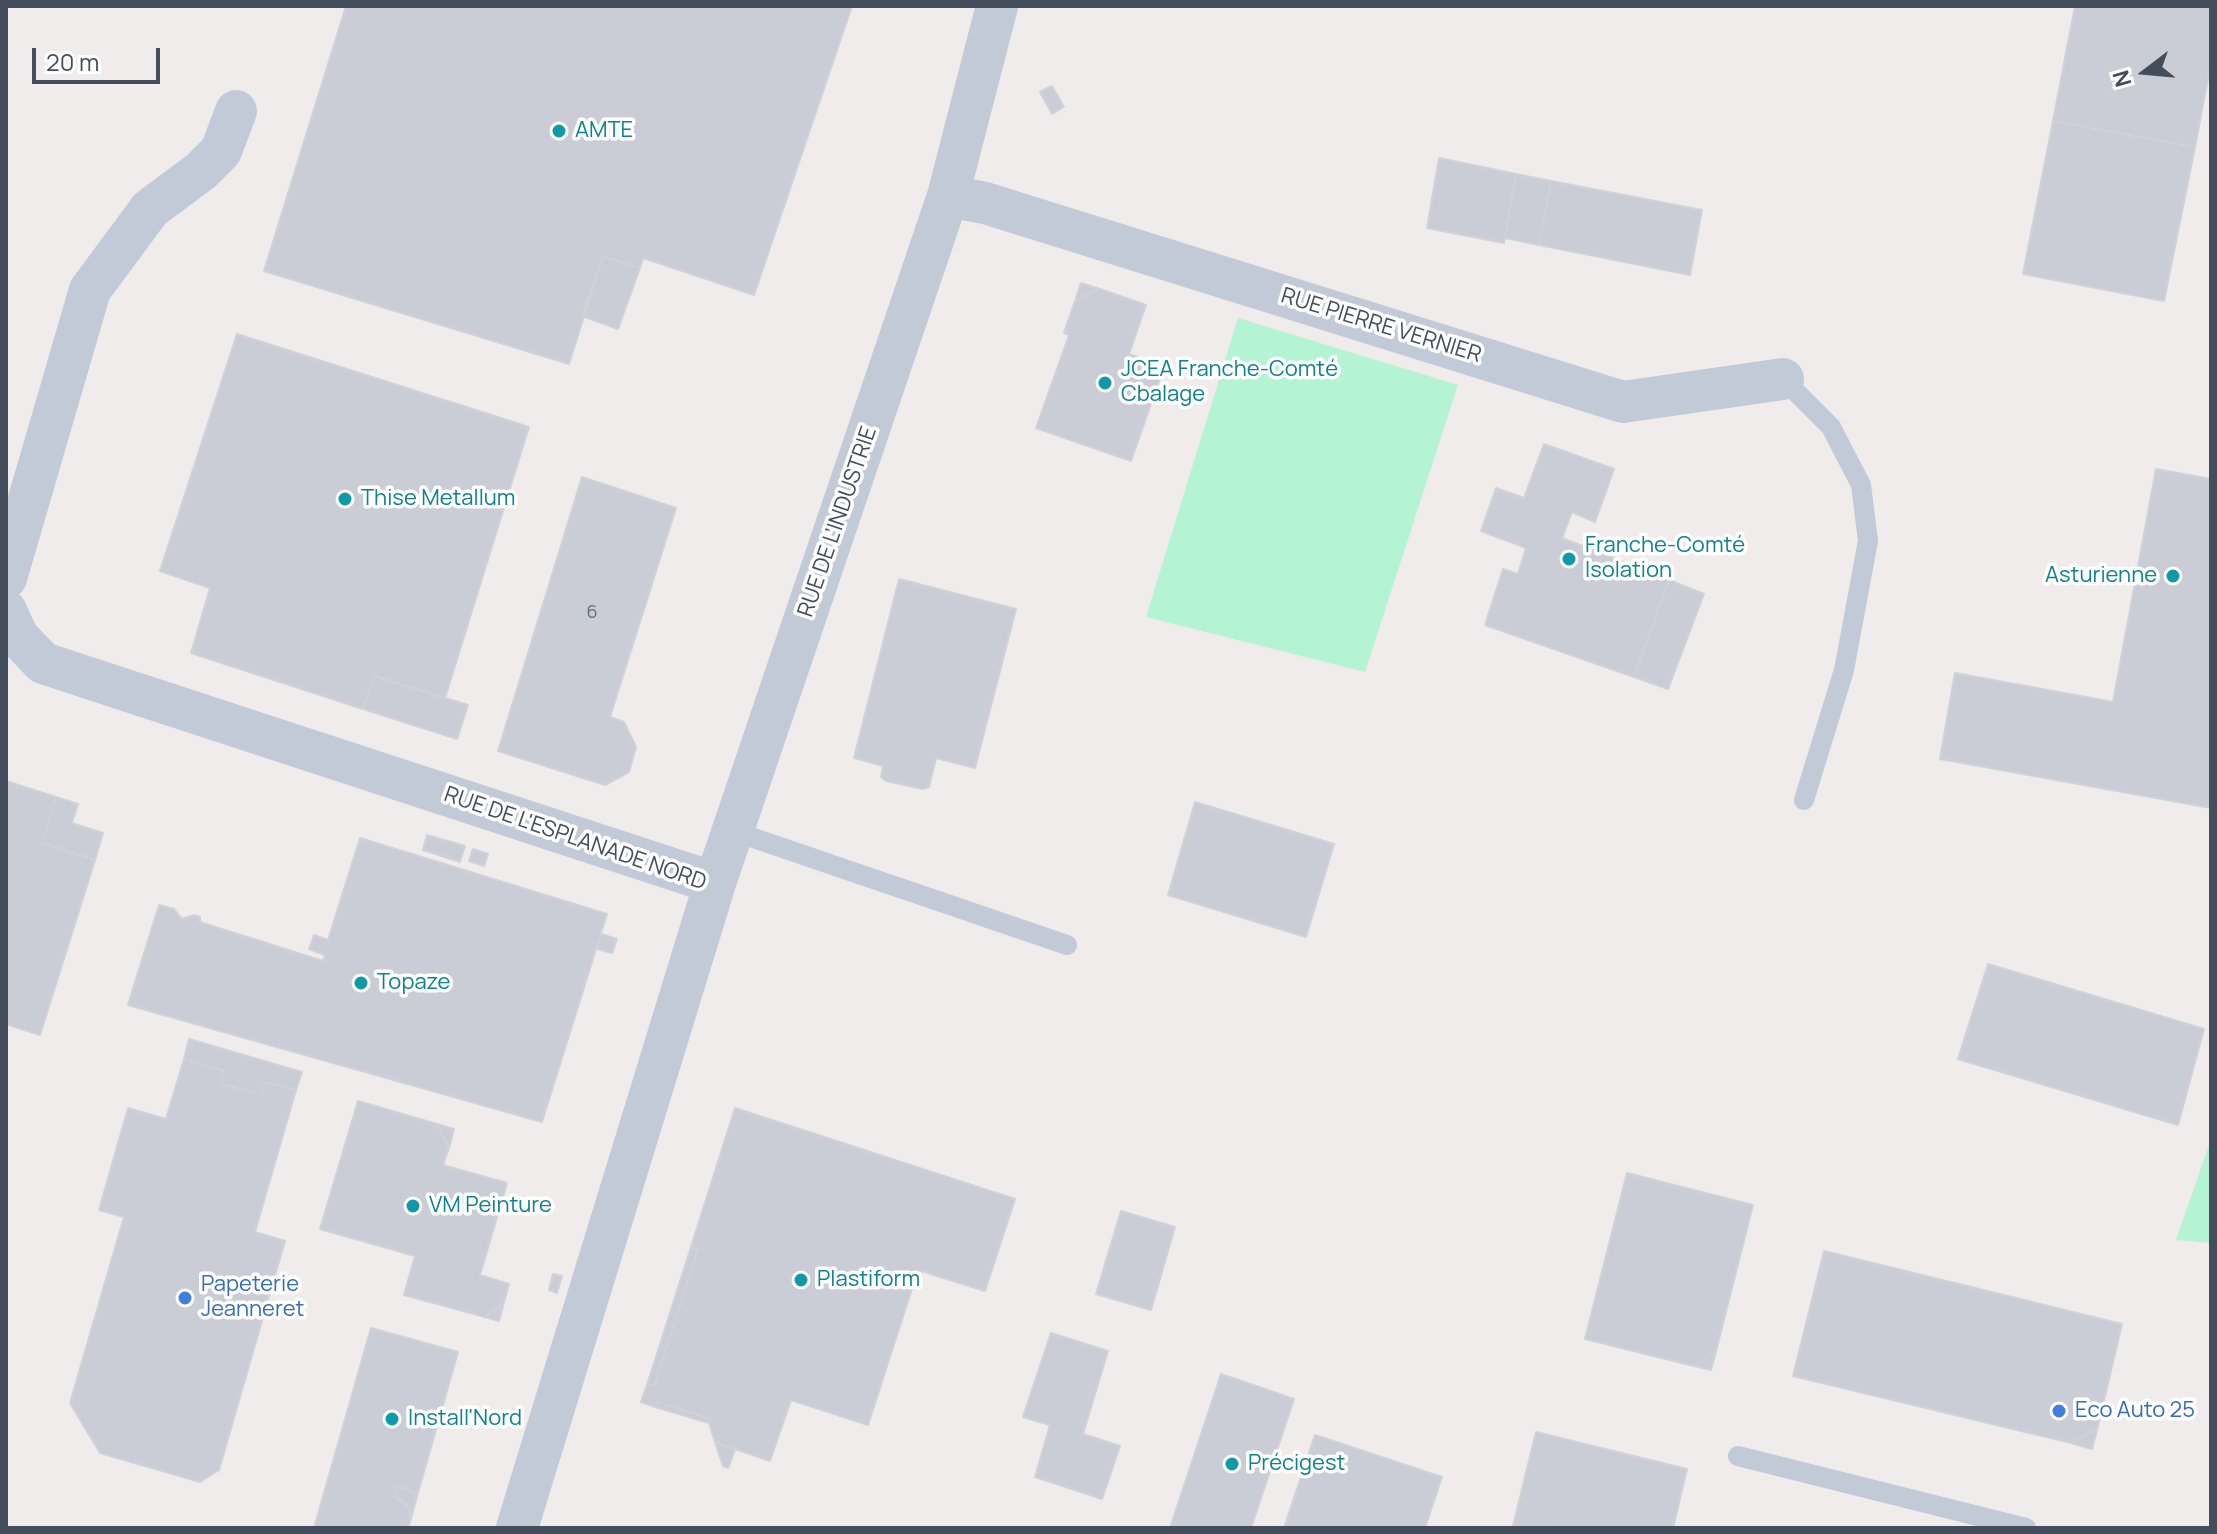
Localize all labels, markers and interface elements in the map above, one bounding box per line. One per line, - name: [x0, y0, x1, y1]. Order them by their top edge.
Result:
- scale bar: [36, 32, 164, 82]
- north arrow: [2105, 32, 2185, 112]
- text: 20 m: [46, 45, 99, 78]
- text: N: [2105, 67, 2139, 90]
- place label: AMTE: [575, 118, 633, 144]
- marker: AMTE: [550, 122, 568, 140]
- street label: RUE PIERRE VERNIER: [1278, 283, 1484, 369]
- place label: JCEA Franche-Comté Cbalage: [1121, 357, 1338, 408]
- marker: JCEA Franche-Comté Cbalage: [1096, 374, 1114, 392]
- street label: RUE DE L’INDUSTRIE: [793, 423, 883, 621]
- place label: Thise Metallum: [361, 486, 516, 512]
- marker: Thise Metallum: [336, 490, 354, 508]
- place label: Franche-Comté Isolation: [1585, 533, 1745, 584]
- marker: Franche-Comté Isolation: [1560, 550, 1578, 568]
- place label: Asturienne: [2045, 563, 2157, 589]
- marker: Asturienne: [2164, 567, 2182, 585]
- house number: 6: [586, 602, 598, 624]
- street label: RUE DE L'ESPLANADE NORD: [440, 782, 710, 896]
- place label: Topaze: [377, 970, 450, 996]
- marker: Topaze: [352, 974, 370, 992]
- place label: VM Peinture: [429, 1193, 552, 1219]
- marker: VM Peinture: [404, 1197, 422, 1215]
- place label: Plastiform: [817, 1267, 920, 1293]
- marker: Plastiform: [792, 1271, 810, 1289]
- place label: Papeterie Jeanneret: [201, 1272, 304, 1324]
- marker: Papeterie Jeanneret: [176, 1289, 194, 1307]
- place label: Eco Auto 25: [2075, 1398, 2195, 1424]
- marker: Eco Auto 25: [2050, 1402, 2068, 1420]
- place label: Install'Nord: [408, 1406, 522, 1432]
- marker: Install'Nord: [383, 1410, 401, 1428]
- place label: Précigest: [1248, 1451, 1345, 1477]
- marker: Précigest: [1223, 1455, 1241, 1473]

